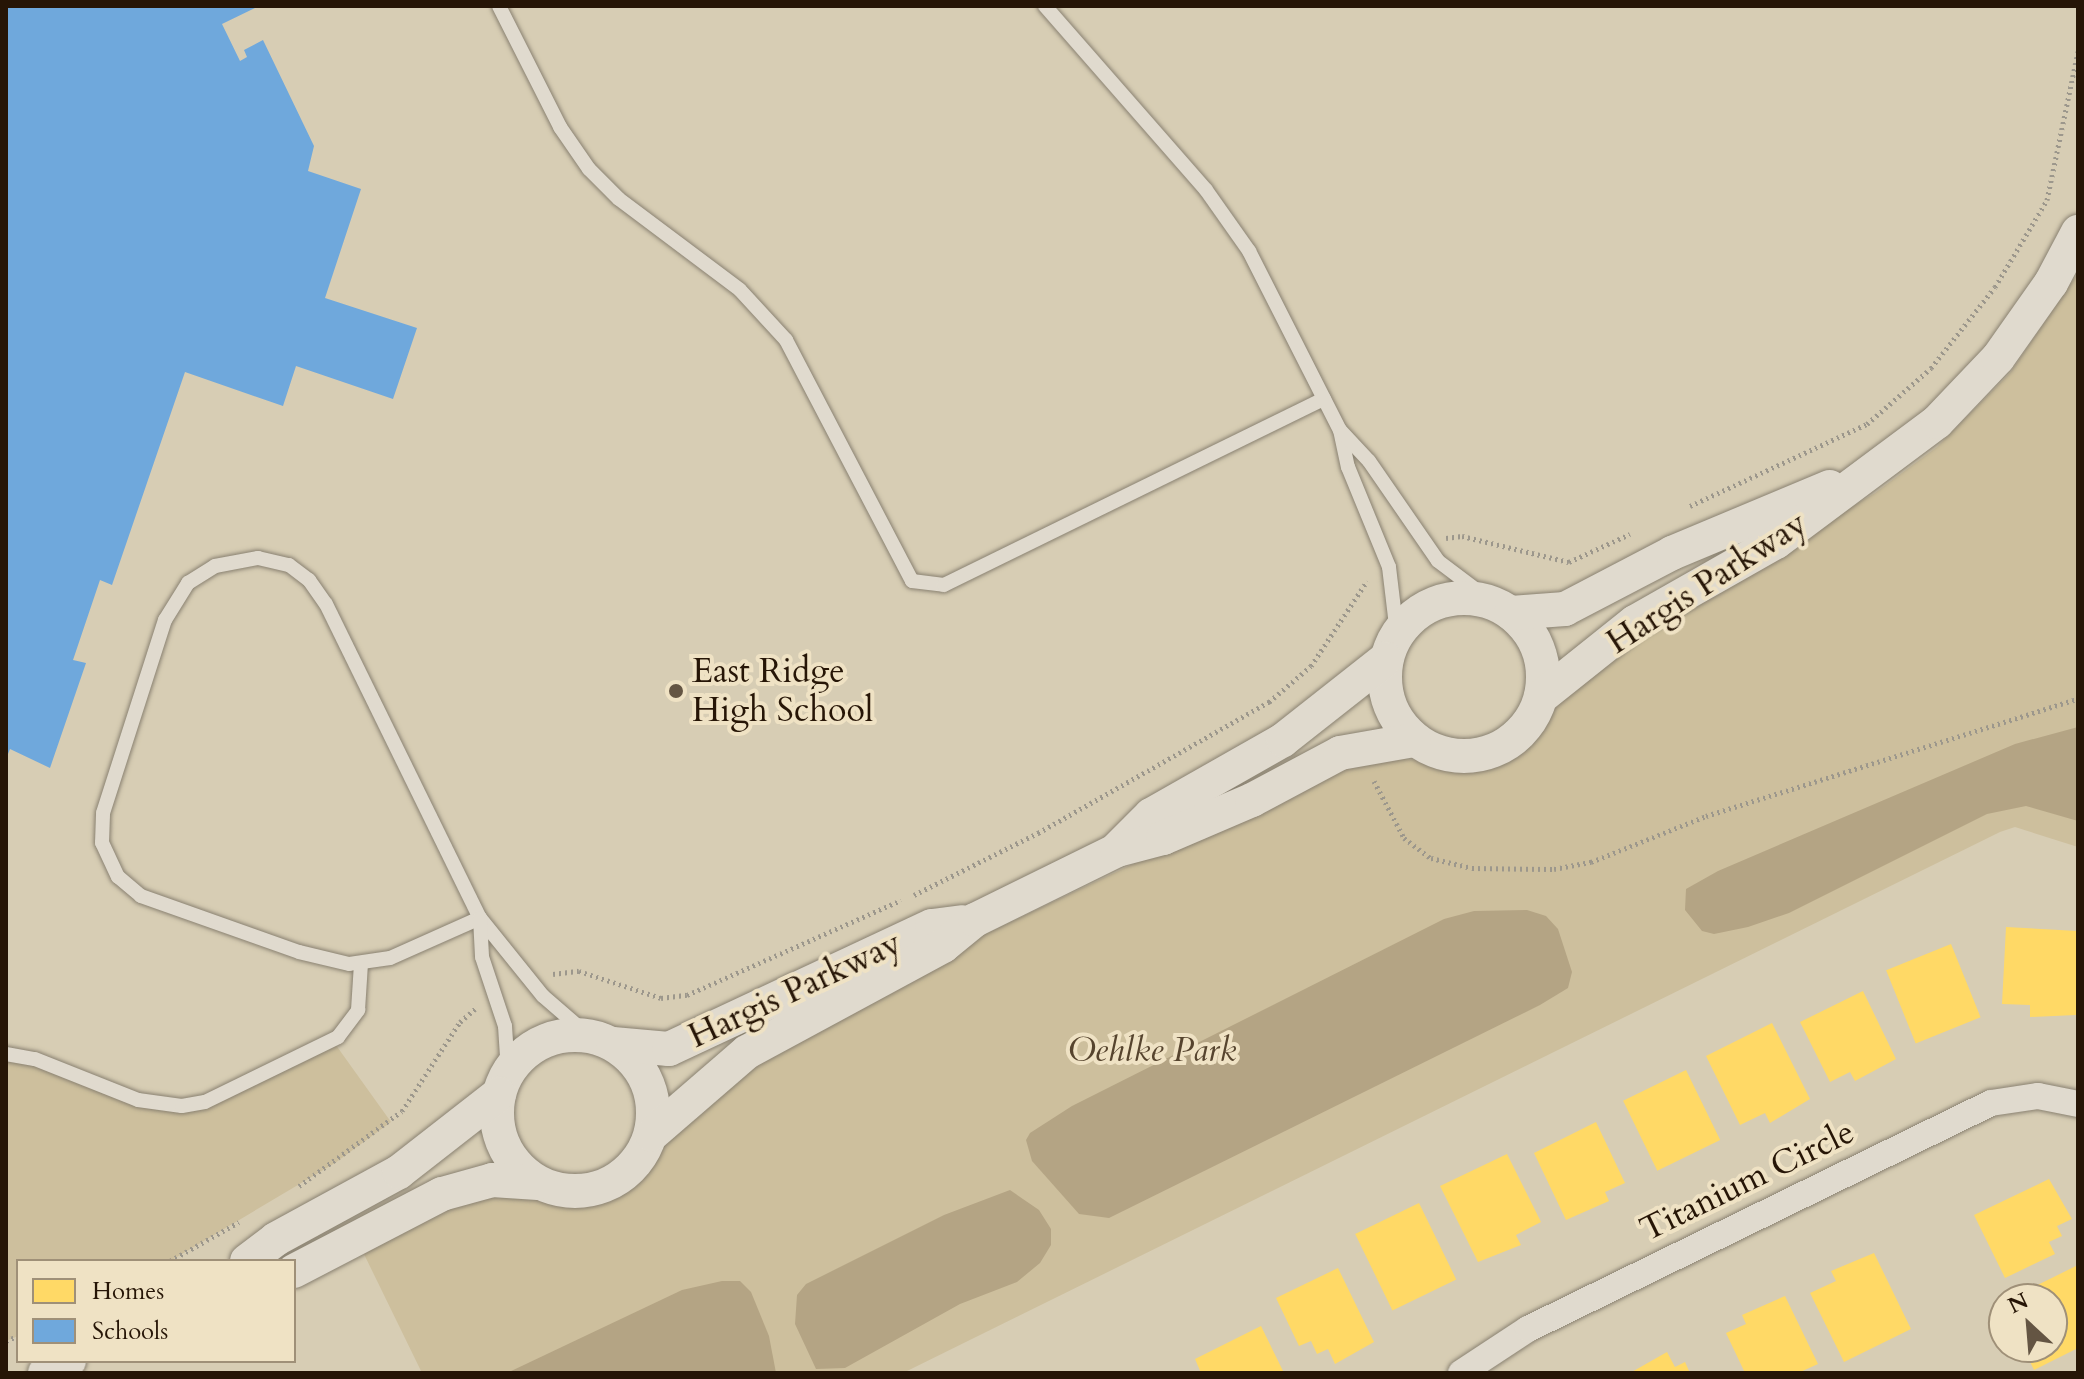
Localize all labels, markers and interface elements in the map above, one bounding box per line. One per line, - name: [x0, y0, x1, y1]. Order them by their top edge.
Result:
- street label: Hargis Parkway: [1599, 503, 1815, 663]
- place label: East Ridge High School: [692, 651, 873, 730]
- marker: East Ridge High School: [667, 682, 685, 700]
- street label: Hargis Parkway: [682, 923, 908, 1057]
- park label: Oehlke Park: [1068, 1031, 1236, 1071]
- street label: Titanium Circle: [1633, 1112, 1861, 1250]
- legend: [16, 1259, 296, 1363]
- text: Homes: [92, 1275, 164, 1308]
- north arrow: [1988, 1283, 2068, 1363]
- text: N: [2003, 1286, 2034, 1321]
- text: Schools: [92, 1315, 168, 1348]

